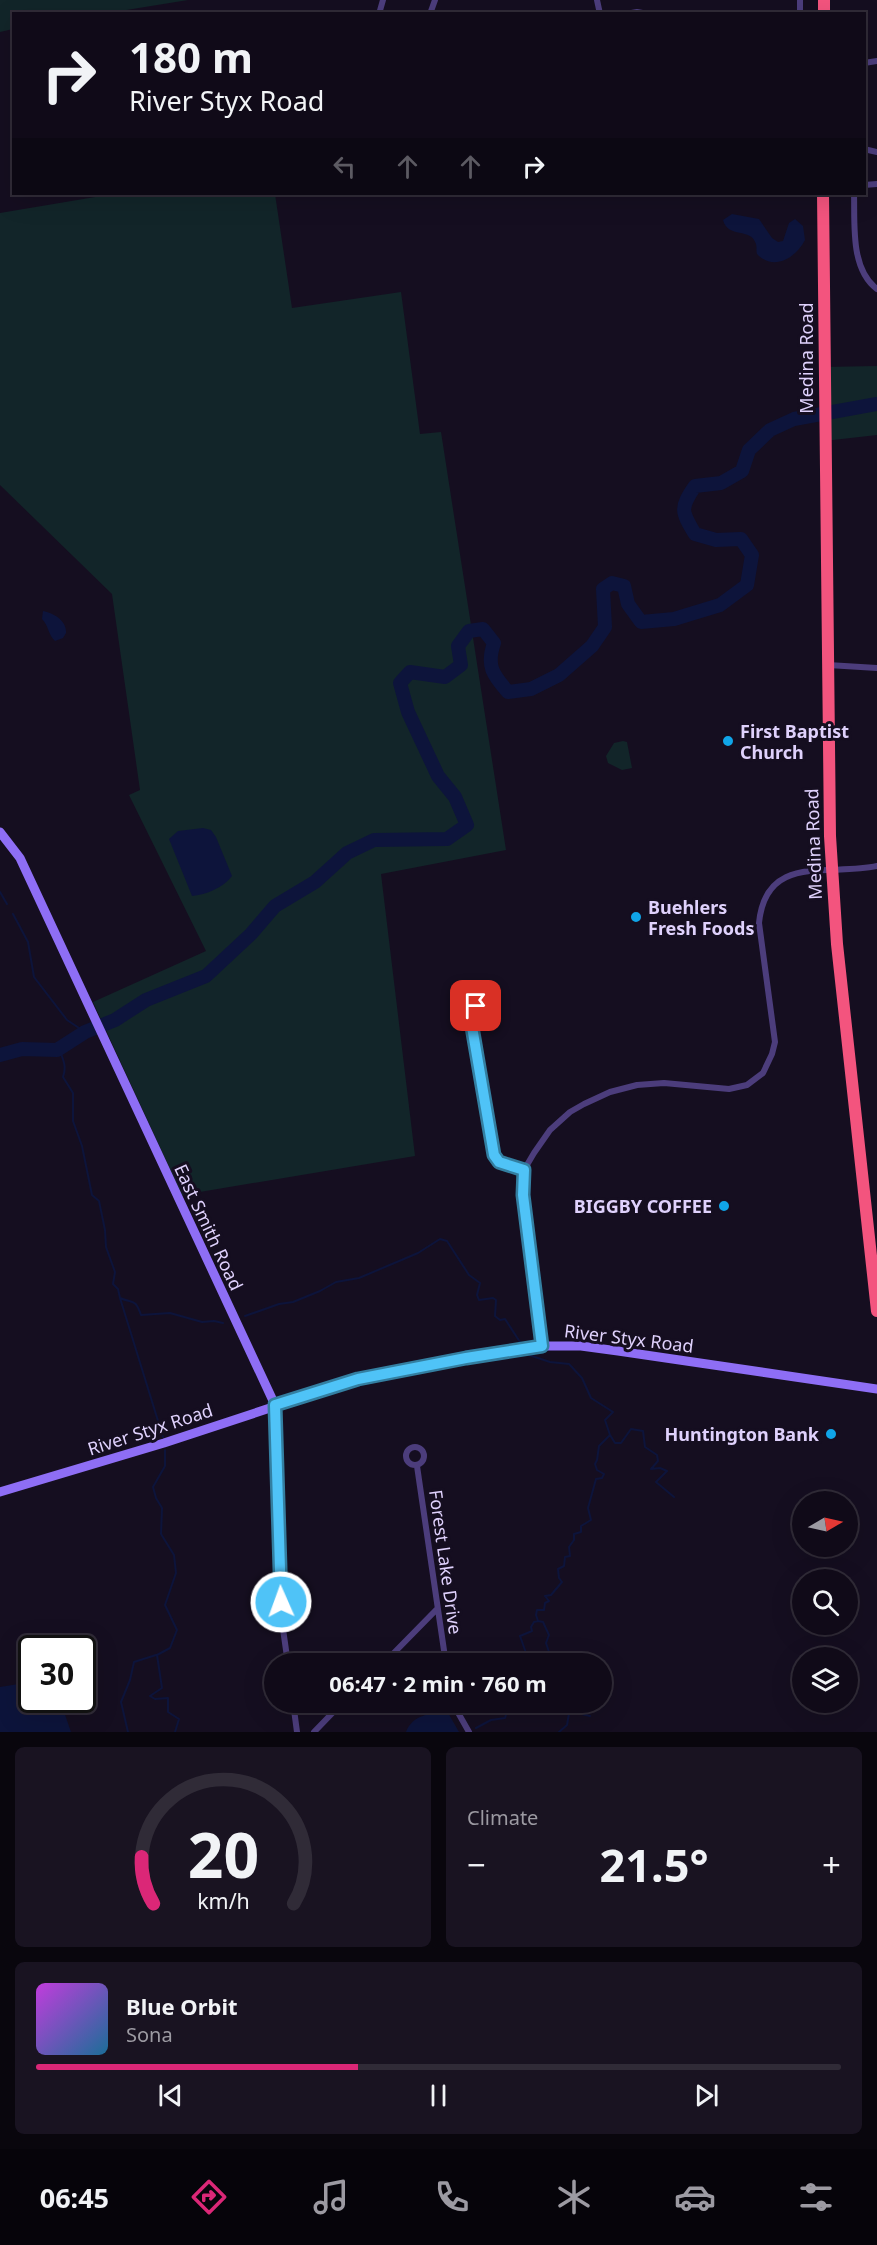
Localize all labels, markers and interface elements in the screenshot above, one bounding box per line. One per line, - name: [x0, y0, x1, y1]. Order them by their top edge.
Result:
- text: 180 m: [129, 28, 253, 85]
- icon: right: [30, 36, 108, 114]
- text: River Styx Road: [129, 82, 324, 119]
- icon: left: [328, 150, 361, 183]
- icon: ahead: [391, 150, 424, 183]
- icon: ahead: [454, 150, 487, 183]
- icon: right: [517, 150, 550, 183]
- street label: Medina Road: [794, 302, 818, 414]
- place label: First Baptist Church: [740, 719, 849, 764]
- marker: First Baptist Church: [721, 734, 735, 748]
- street label: Medina Road: [799, 788, 827, 900]
- place label: Buehlers Fresh Foods: [648, 895, 755, 940]
- marker: Buehlers Fresh Foods: [629, 910, 643, 924]
- pin: [450, 980, 501, 1031]
- icon: arrive: [459, 989, 492, 1022]
- street label: East Smith Road: [169, 1160, 249, 1294]
- place label: BIGGBY COFFEE: [574, 1194, 712, 1218]
- marker: BIGGBY COFFEE: [717, 1199, 731, 1213]
- street label: River Styx Road: [563, 1318, 695, 1358]
- street label: River Styx Road: [84, 1397, 216, 1461]
- place label: Huntington Bank: [665, 1422, 820, 1446]
- marker: Huntington Bank: [824, 1427, 838, 1441]
- street label: Forest Lake Drive: [424, 1488, 468, 1636]
- north arrow: [792, 1491, 858, 1557]
- map controls: [792, 1491, 858, 1713]
- button: search: [792, 1569, 858, 1635]
- position arrow: [249, 1570, 313, 1634]
- speed limit sign: 30: [18, 1635, 96, 1713]
- button: layers: [792, 1647, 858, 1713]
- text: 06:47 · 2 min · 760 m: [329, 1668, 547, 1698]
- text: Climate: [467, 1804, 538, 1831]
- text: 20: [187, 1811, 259, 1896]
- text: 21.5°: [600, 1834, 708, 1895]
- text: −: [467, 1842, 486, 1887]
- text: +: [822, 1842, 841, 1887]
- text: km/h: [197, 1886, 249, 1915]
- text: Blue Orbit: [126, 1991, 238, 2021]
- text: Sona: [126, 2021, 173, 2048]
- icon: previous: [154, 2079, 187, 2112]
- icon: pause: [422, 2079, 455, 2112]
- icon: next: [690, 2079, 723, 2112]
- icon: directions: [188, 2176, 230, 2218]
- icon: music: [310, 2176, 352, 2218]
- icon: phone: [431, 2176, 473, 2218]
- icon: climate: [553, 2176, 595, 2218]
- icon: car: [674, 2176, 716, 2218]
- icon: filters: [795, 2176, 837, 2218]
- text: 06:45: [40, 2179, 109, 2216]

